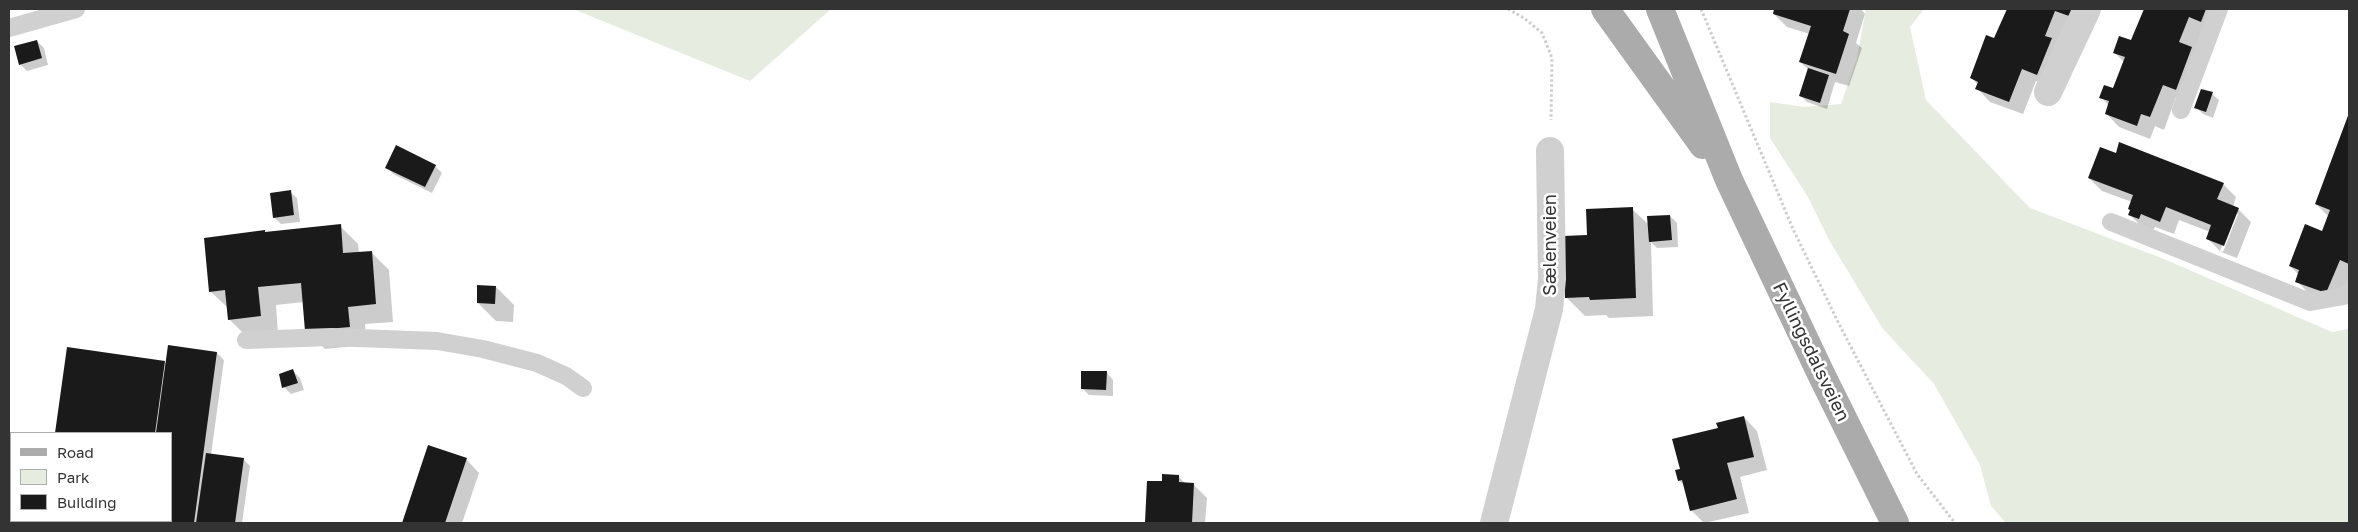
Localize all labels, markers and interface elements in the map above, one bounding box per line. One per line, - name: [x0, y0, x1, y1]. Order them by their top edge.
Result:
- street label: Sælenveien: [1539, 194, 1561, 296]
- street label: Fyllingsdalsveien: [1768, 279, 1854, 425]
- legend: [10, 432, 172, 522]
- text: Road: [57, 443, 94, 461]
- text: Park: [57, 468, 89, 486]
- text: Building: [57, 493, 117, 511]

